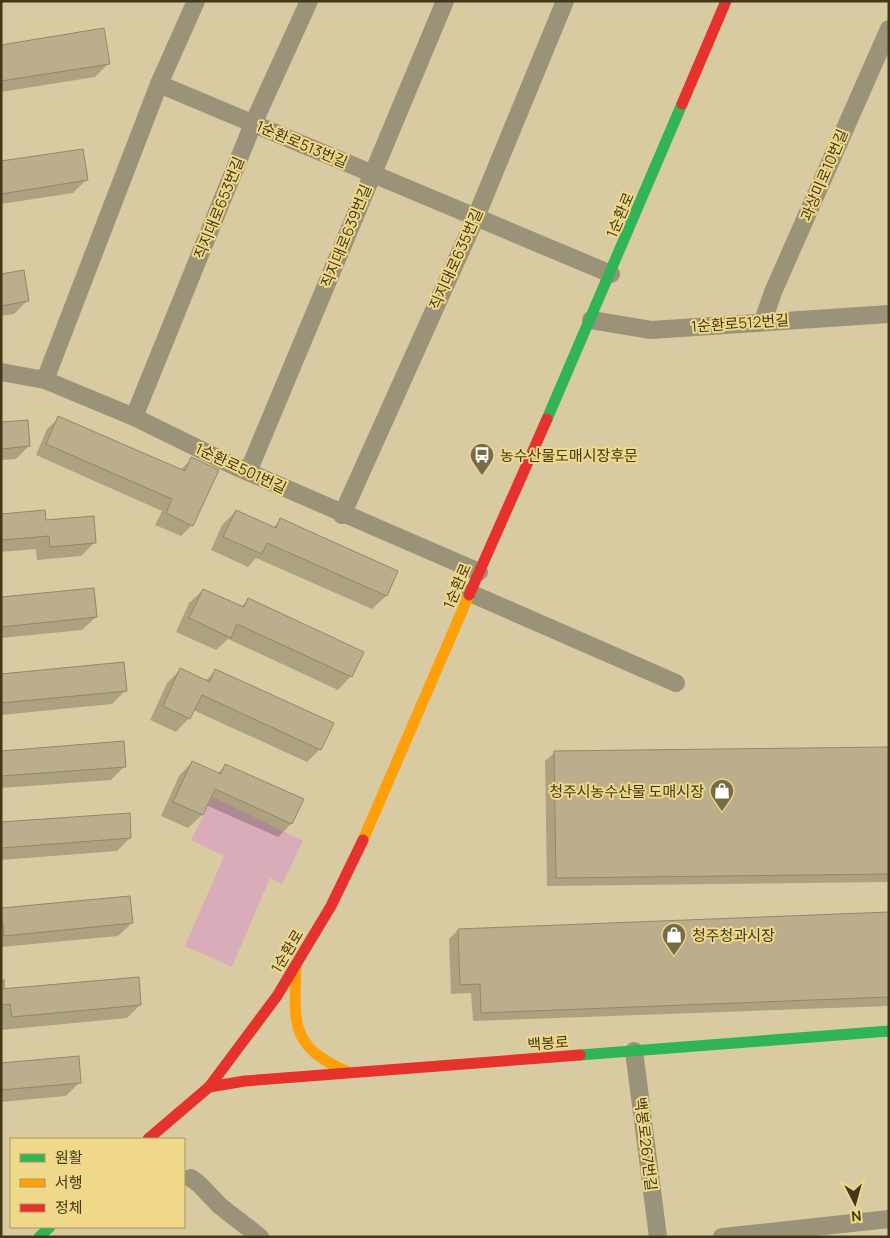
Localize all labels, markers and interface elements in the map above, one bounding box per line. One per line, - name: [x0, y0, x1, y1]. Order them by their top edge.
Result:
- street label: 1순환로513번길: [253, 115, 351, 173]
- street label: 과상미로10번길: [795, 126, 853, 224]
- street label: 직지대로653번길: [189, 153, 249, 263]
- street label: 직지대로639번길: [316, 181, 376, 291]
- street label: 1순환로: [601, 189, 639, 241]
- street label: 직지대로635번길: [424, 205, 488, 313]
- street label: 1순환로512번길: [690, 309, 790, 337]
- street label: 1순환로501번길: [192, 438, 290, 498]
- bus stop icon: 농수산물도매시장후문: [469, 442, 495, 476]
- place label: 농수산물도매시장후문: [500, 445, 638, 466]
- street label: 1순환로: [438, 560, 476, 612]
- shop icon: 청주시농수산물 도매시장: [709, 778, 735, 812]
- place label: 청주시농수산물 도매시장: [549, 781, 704, 802]
- shop icon: 청주청과시장: [661, 922, 687, 956]
- street label: 1순환로: [266, 925, 308, 977]
- place label: 청주청과시장: [692, 925, 775, 946]
- street label: 백봉로: [527, 1031, 569, 1055]
- street label: 백봉로267번길: [630, 1096, 662, 1192]
- legend: [10, 1138, 185, 1228]
- text: 원활: [55, 1147, 83, 1168]
- text: 서행: [55, 1172, 83, 1193]
- north arrow: [830, 1178, 880, 1228]
- text: 정체: [55, 1197, 83, 1218]
- text: N: [850, 1206, 862, 1226]

